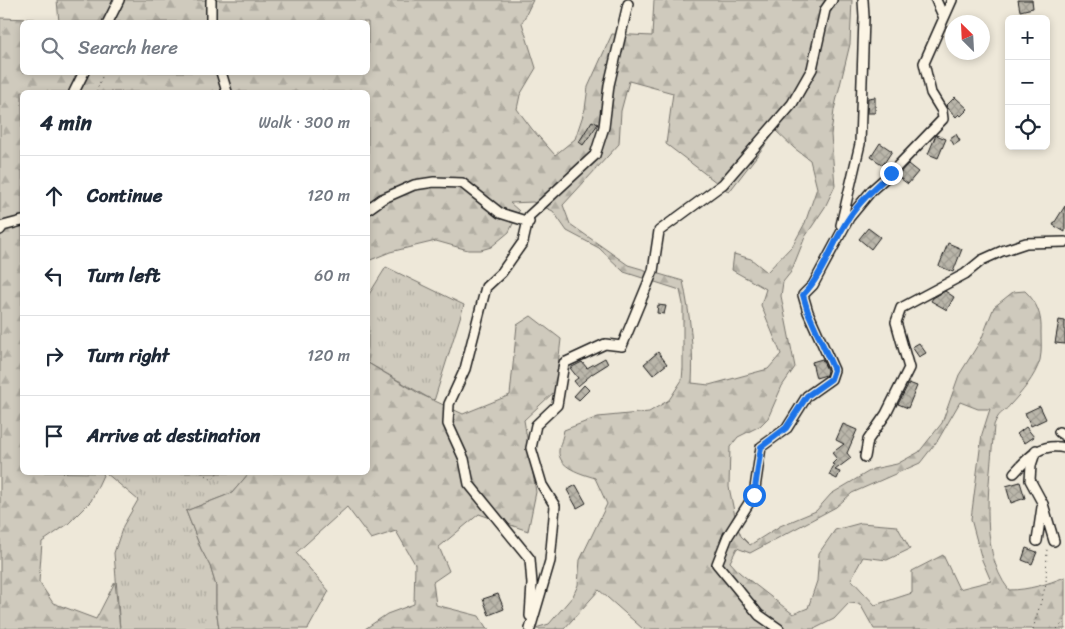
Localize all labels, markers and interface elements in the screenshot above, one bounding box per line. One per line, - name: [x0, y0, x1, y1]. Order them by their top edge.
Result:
- north arrow: [945, 15, 990, 60]
- map controls: [1005, 15, 1050, 150]
- button: +: [1005, 15, 1050, 60]
- search box: [20, 20, 370, 75]
- text: Search here: [78, 31, 178, 64]
- icon: search: [38, 34, 66, 62]
- button: −: [1005, 60, 1050, 105]
- text: 4 min: [40, 104, 92, 142]
- button: locate: [1005, 105, 1050, 150]
- text: Walk · 300 m: [259, 108, 350, 137]
- route end: [880, 162, 903, 185]
- text: Continue: [87, 179, 163, 212]
- text: 120 m: [307, 181, 350, 210]
- icon: ahead: [40, 182, 68, 210]
- text: Turn left: [87, 259, 160, 292]
- text: 60 m: [314, 261, 350, 290]
- icon: left: [40, 262, 68, 290]
- text: Turn right: [87, 339, 169, 372]
- text: 120 m: [307, 341, 350, 370]
- icon: right: [40, 342, 68, 370]
- text: Arrive at destination: [87, 419, 260, 452]
- icon: arrive: [40, 422, 68, 450]
- route start: [743, 484, 766, 507]

